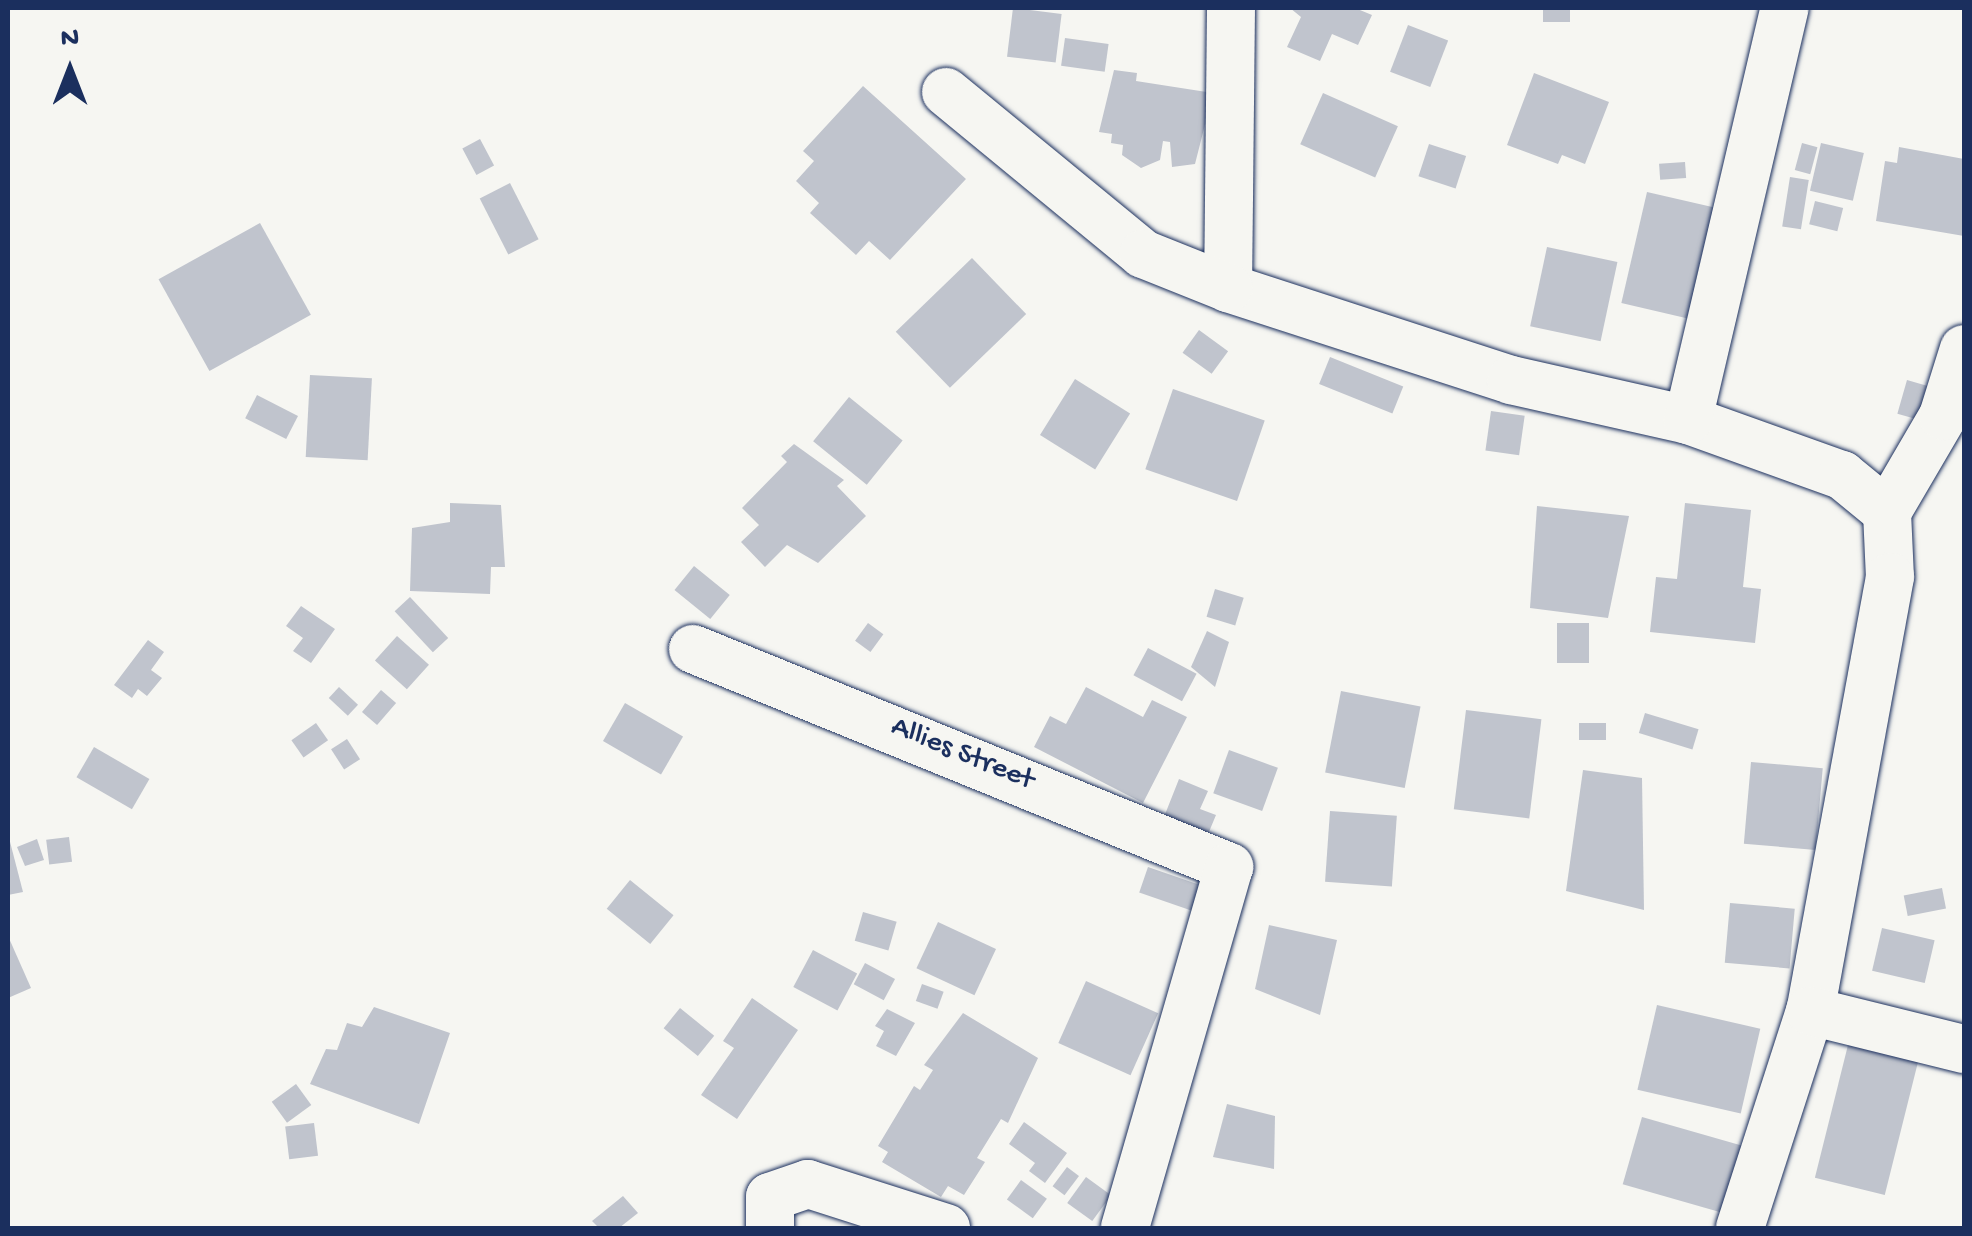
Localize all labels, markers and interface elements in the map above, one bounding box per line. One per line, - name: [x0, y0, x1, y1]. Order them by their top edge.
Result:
- north arrow: [20, 20, 120, 120]
- text: N: [61, 23, 79, 56]
- street label: Allies Street: [885, 710, 1039, 800]

